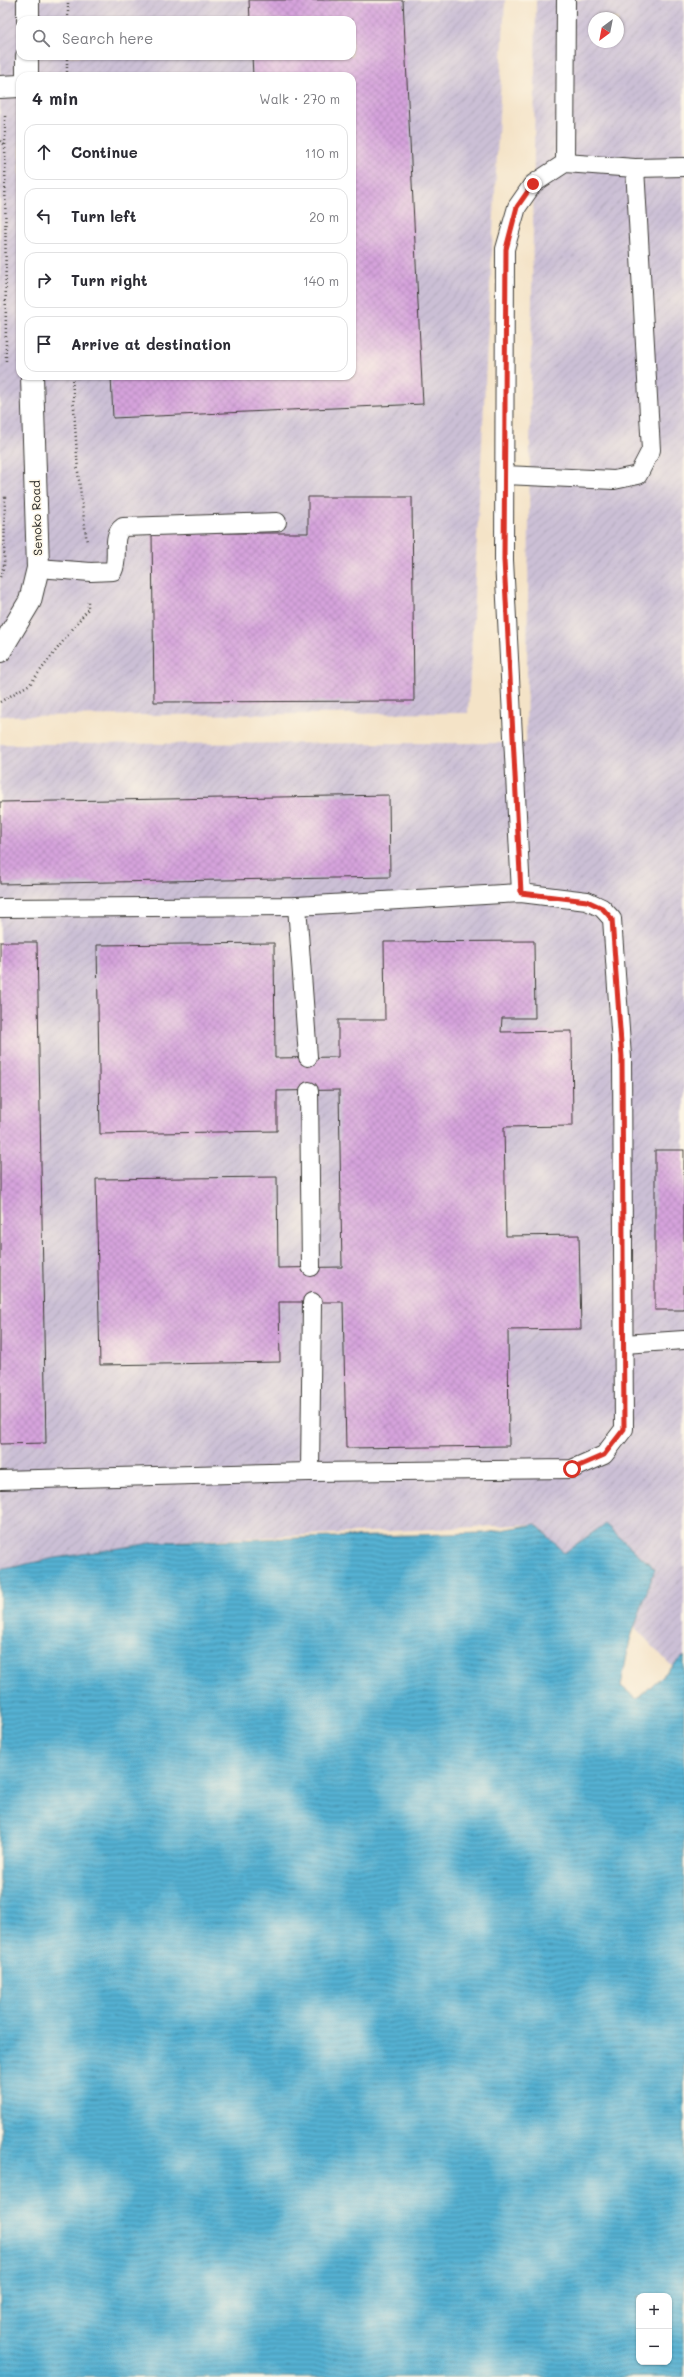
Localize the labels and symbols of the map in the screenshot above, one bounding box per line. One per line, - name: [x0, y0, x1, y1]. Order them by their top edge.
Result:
- north arrow: [588, 12, 624, 48]
- route end: [524, 175, 542, 193]
- street label: Senoko Road: [27, 480, 45, 556]
- route start: [563, 1460, 581, 1478]

